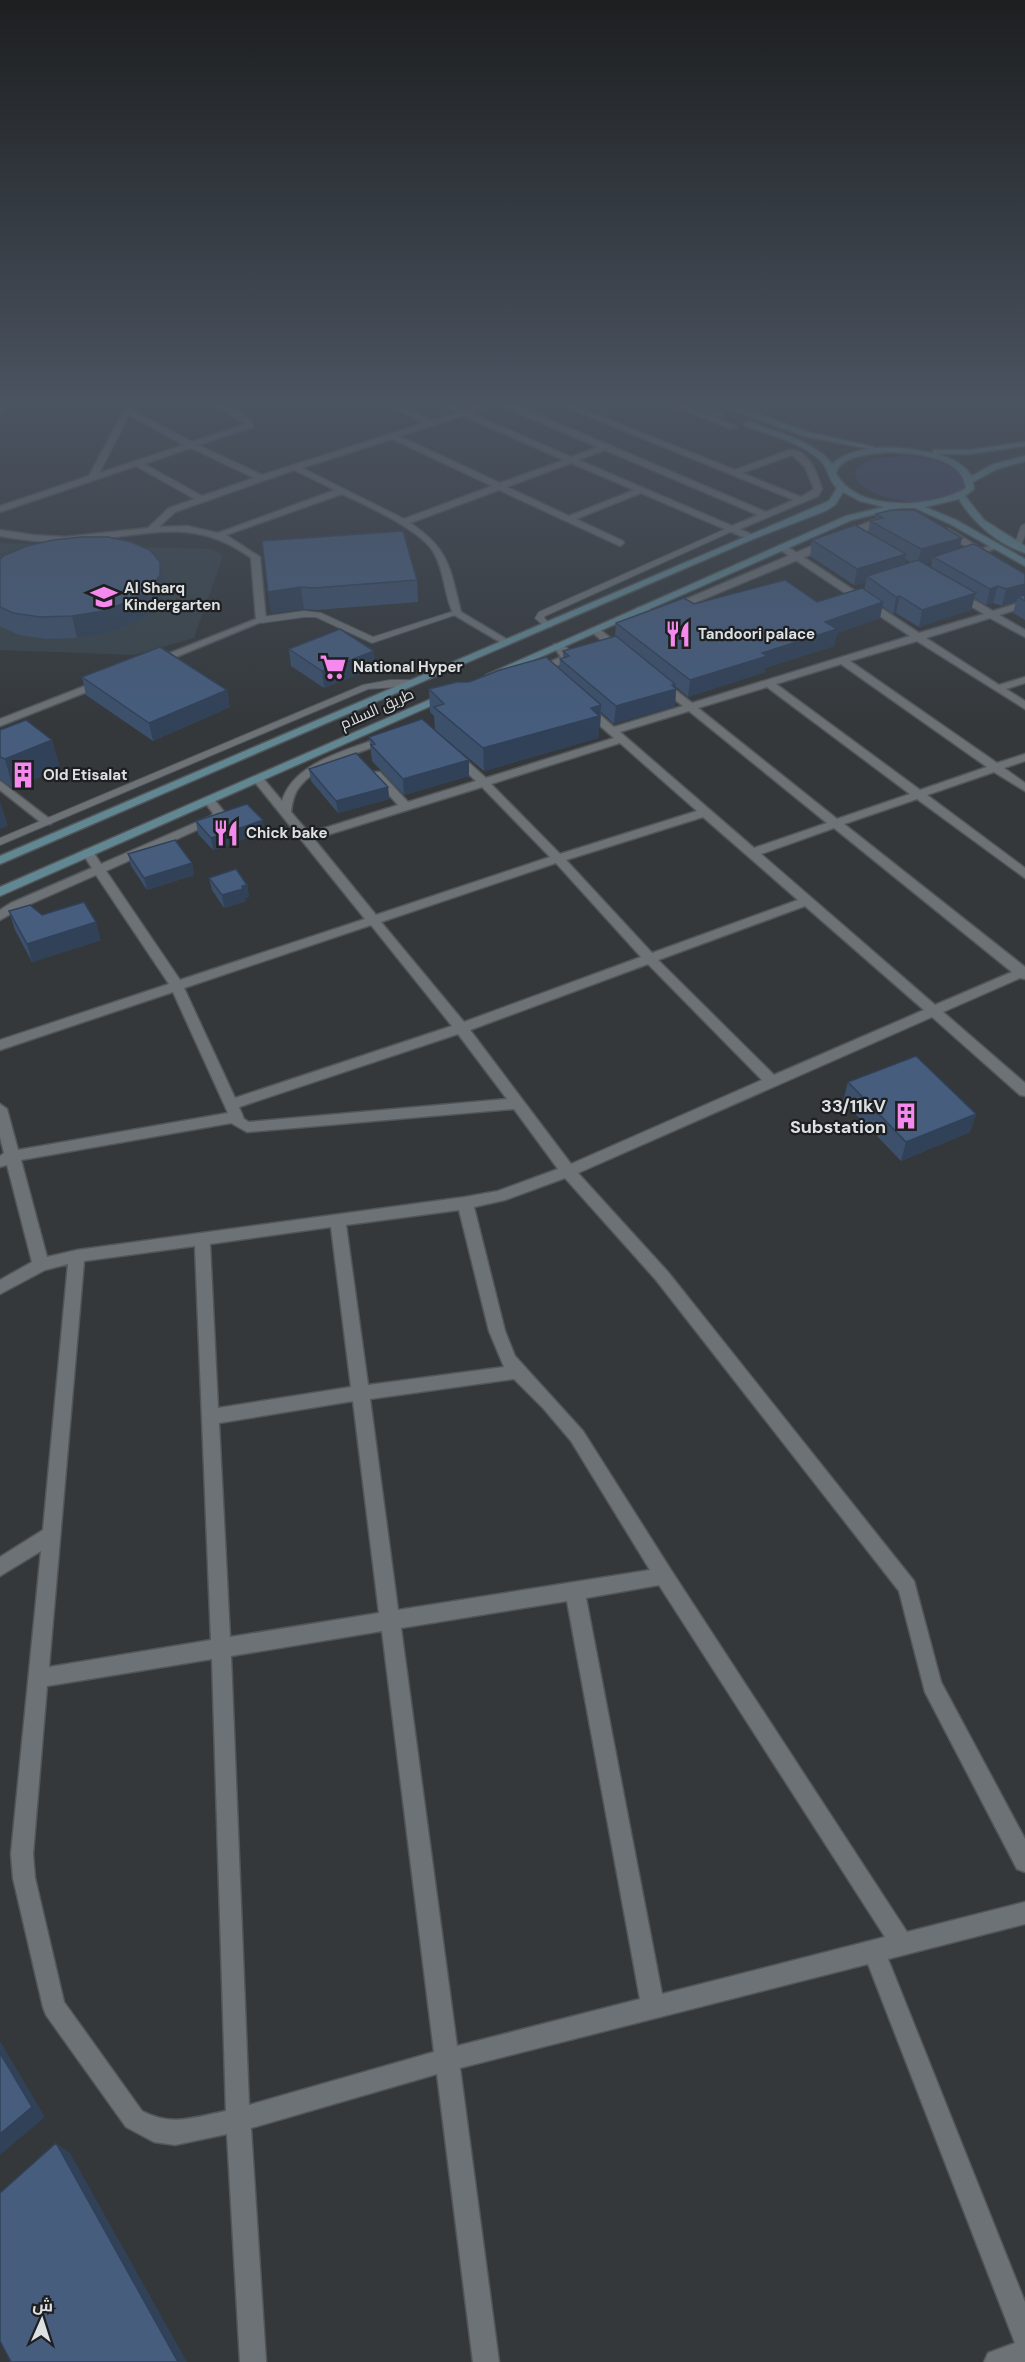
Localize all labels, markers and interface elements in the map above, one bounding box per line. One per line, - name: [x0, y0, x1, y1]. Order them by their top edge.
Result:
- place label: Al Sharq Kindergarten: [124, 578, 220, 615]
- school or university icon: Al Sharq Kindergarten: [89, 582, 119, 612]
- restaurant icon: Tandoori palace: [663, 619, 693, 649]
- place label: Tandoori palace: [698, 624, 815, 644]
- supermarket icon: National Hyper: [318, 652, 348, 682]
- place label: National Hyper: [353, 657, 463, 677]
- street label: طريق السلام: [337, 684, 417, 734]
- building icon: Old Etisalat: [8, 760, 38, 790]
- place label: Old Etisalat: [43, 765, 127, 785]
- restaurant icon: Chick bake: [211, 818, 241, 848]
- place label: Chick bake: [246, 823, 327, 843]
- place label: 33/11kV Substation: [790, 1094, 886, 1139]
- building icon: 33/11kV Substation: [891, 1101, 921, 1131]
- north arrow: [12, 2290, 72, 2350]
- text: ش: [32, 2294, 54, 2317]

